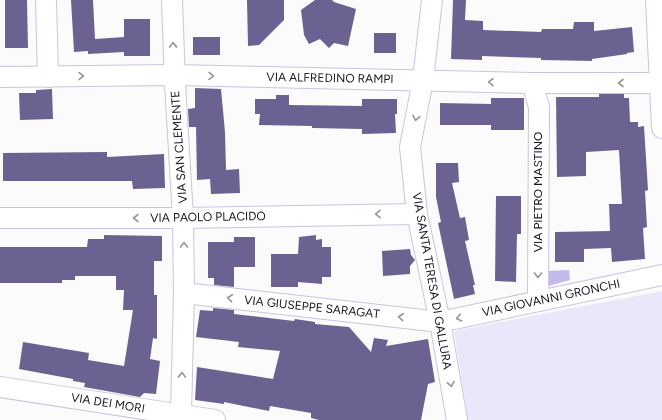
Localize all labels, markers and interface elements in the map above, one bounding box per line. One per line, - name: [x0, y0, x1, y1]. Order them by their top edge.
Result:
- one-way arrow: [169, 42, 177, 48]
- street label: VIA ALFREDINO RAMPI: [266, 70, 394, 86]
- one-way arrow: [78, 72, 84, 80]
- one-way arrow: [208, 72, 214, 80]
- one-way arrow: [488, 78, 494, 86]
- one-way arrow: [618, 79, 624, 87]
- street label: VIA SAN CLEMENTE: [168, 90, 190, 204]
- one-way arrow: [412, 115, 420, 121]
- street label: VIA PIETRO MASTINO: [531, 132, 545, 252]
- street label: VIA SANTA TERESA DI GALLURA: [410, 191, 454, 371]
- street label: VIA PAOLO PLACIDO: [150, 209, 266, 225]
- one-way arrow: [375, 210, 381, 219]
- one-way arrow: [133, 214, 139, 222]
- one-way arrow: [180, 242, 188, 248]
- one-way arrow: [534, 272, 542, 278]
- street label: VIA GIOVANNI GRONCHI: [481, 277, 621, 319]
- street label: VIA GIUSEPPE SARAGAT: [244, 293, 381, 321]
- one-way arrow: [227, 294, 233, 303]
- one-way arrow: [398, 313, 404, 322]
- one-way arrow: [456, 313, 463, 321]
- one-way arrow: [178, 372, 186, 378]
- one-way arrow: [446, 381, 454, 387]
- street label: VIA DEI MORI: [70, 390, 146, 416]

